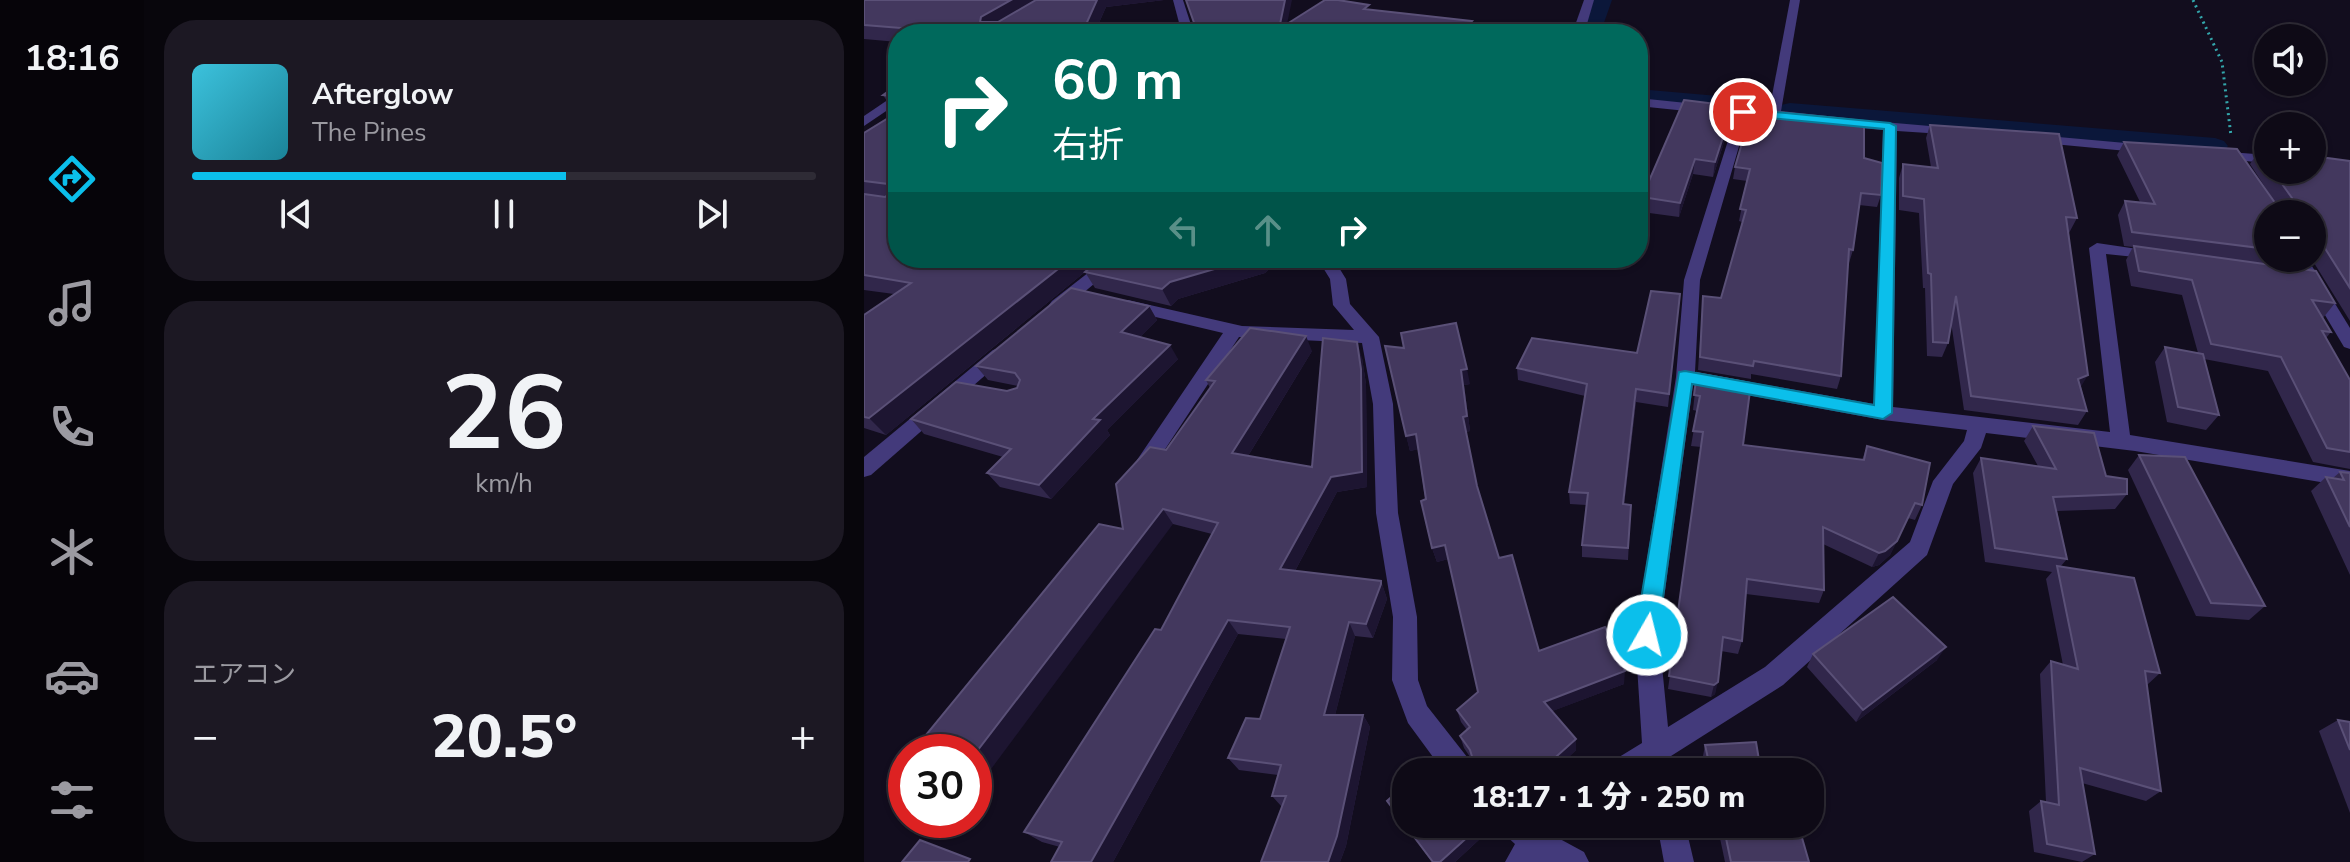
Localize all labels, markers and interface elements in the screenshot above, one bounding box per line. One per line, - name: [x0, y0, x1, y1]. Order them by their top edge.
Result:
- map controls: [2254, 24, 2326, 272]
- button: sound: [2254, 24, 2326, 96]
- text: 18:16: [24, 34, 120, 83]
- text: 60 m: [1052, 42, 1183, 119]
- icon: right: [920, 56, 1024, 160]
- text: Afterglow: [312, 74, 453, 115]
- pin: [1709, 78, 1777, 146]
- icon: arrive: [1721, 90, 1765, 134]
- button: +: [2254, 112, 2326, 184]
- text: The Pines: [312, 115, 427, 150]
- text: 右折: [1052, 121, 1124, 170]
- icon: directions: [44, 151, 100, 207]
- icon: previous: [274, 192, 318, 236]
- icon: pause: [482, 192, 526, 236]
- icon: next: [690, 192, 734, 236]
- button: −: [2254, 200, 2326, 272]
- icon: left: [1162, 208, 1206, 252]
- icon: ahead: [1246, 208, 1290, 252]
- icon: right: [1330, 208, 1374, 252]
- icon: music: [44, 275, 100, 331]
- text: 26: [442, 343, 566, 485]
- icon: phone: [44, 399, 100, 455]
- text: km/h: [475, 466, 533, 501]
- icon: climate: [44, 524, 100, 580]
- position arrow: [1605, 593, 1689, 677]
- icon: car: [44, 648, 100, 704]
- text: エアコン: [192, 657, 296, 692]
- text: 20.5°: [431, 696, 577, 778]
- text: −: [192, 707, 218, 767]
- text: +: [790, 707, 816, 767]
- speed limit sign: 30: [888, 734, 992, 838]
- icon: filters: [44, 772, 100, 828]
- text: 18:17 · 1 分 · 250 m: [1471, 777, 1745, 818]

